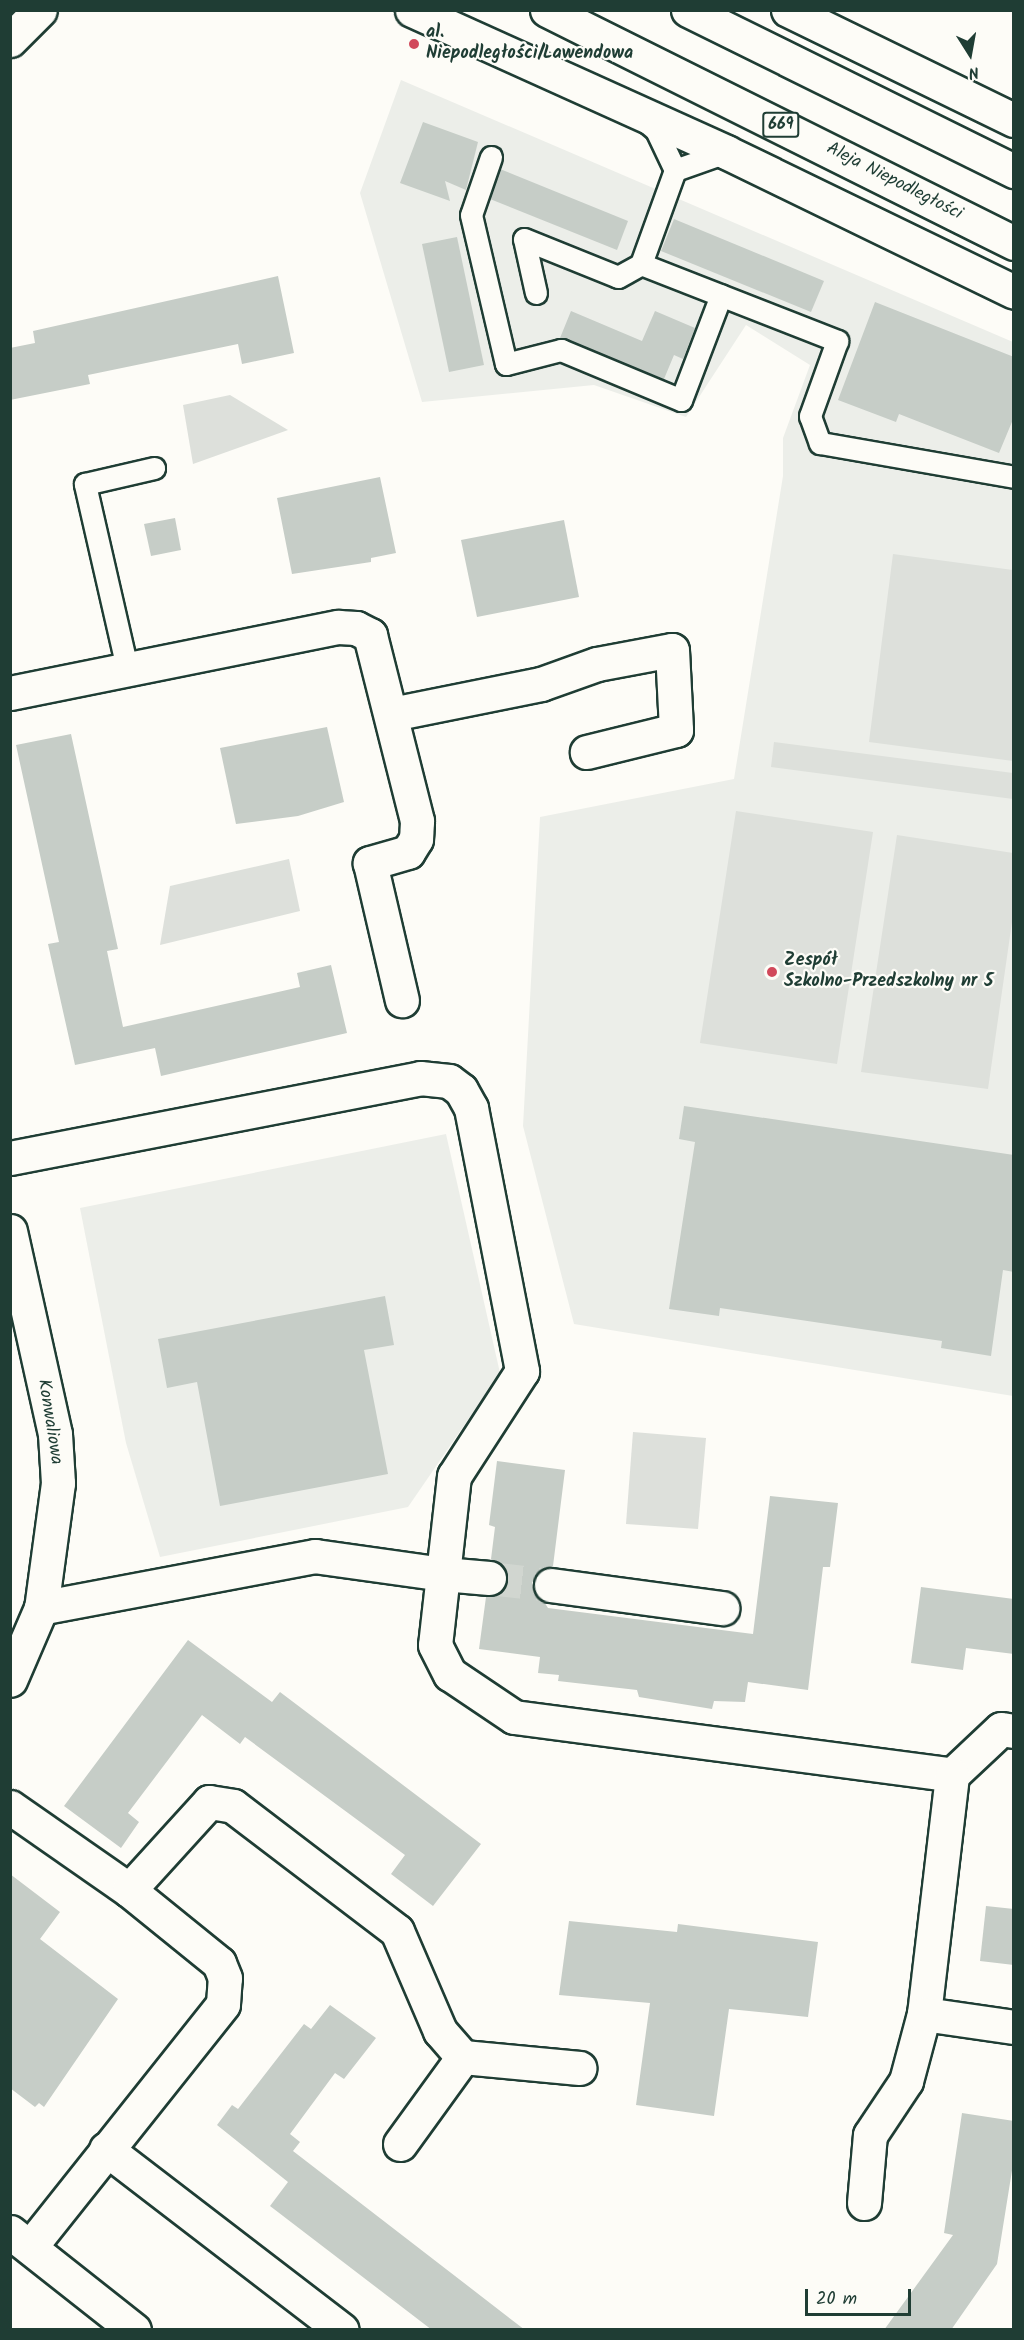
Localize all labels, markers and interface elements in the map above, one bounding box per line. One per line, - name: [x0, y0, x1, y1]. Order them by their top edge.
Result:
- place label: al. Niepodległości/Lawendowa: [426, 23, 633, 66]
- north arrow: [940, 24, 1000, 84]
- marker: al. Niepodległości/Lawendowa: [407, 37, 421, 51]
- text: N: [966, 59, 981, 85]
- road number: 669: [762, 112, 800, 138]
- street label: Aleja Niepodległości: [822, 138, 966, 226]
- place label: Zespół Szkolno-Przedszkolny nr 5: [784, 951, 993, 994]
- marker: Zespół Szkolno-Przedszkolny nr 5: [765, 965, 779, 979]
- street label: Konwaliowa: [32, 1378, 66, 1466]
- scale bar: [808, 2277, 914, 2315]
- text: 20 m: [816, 2285, 857, 2314]

